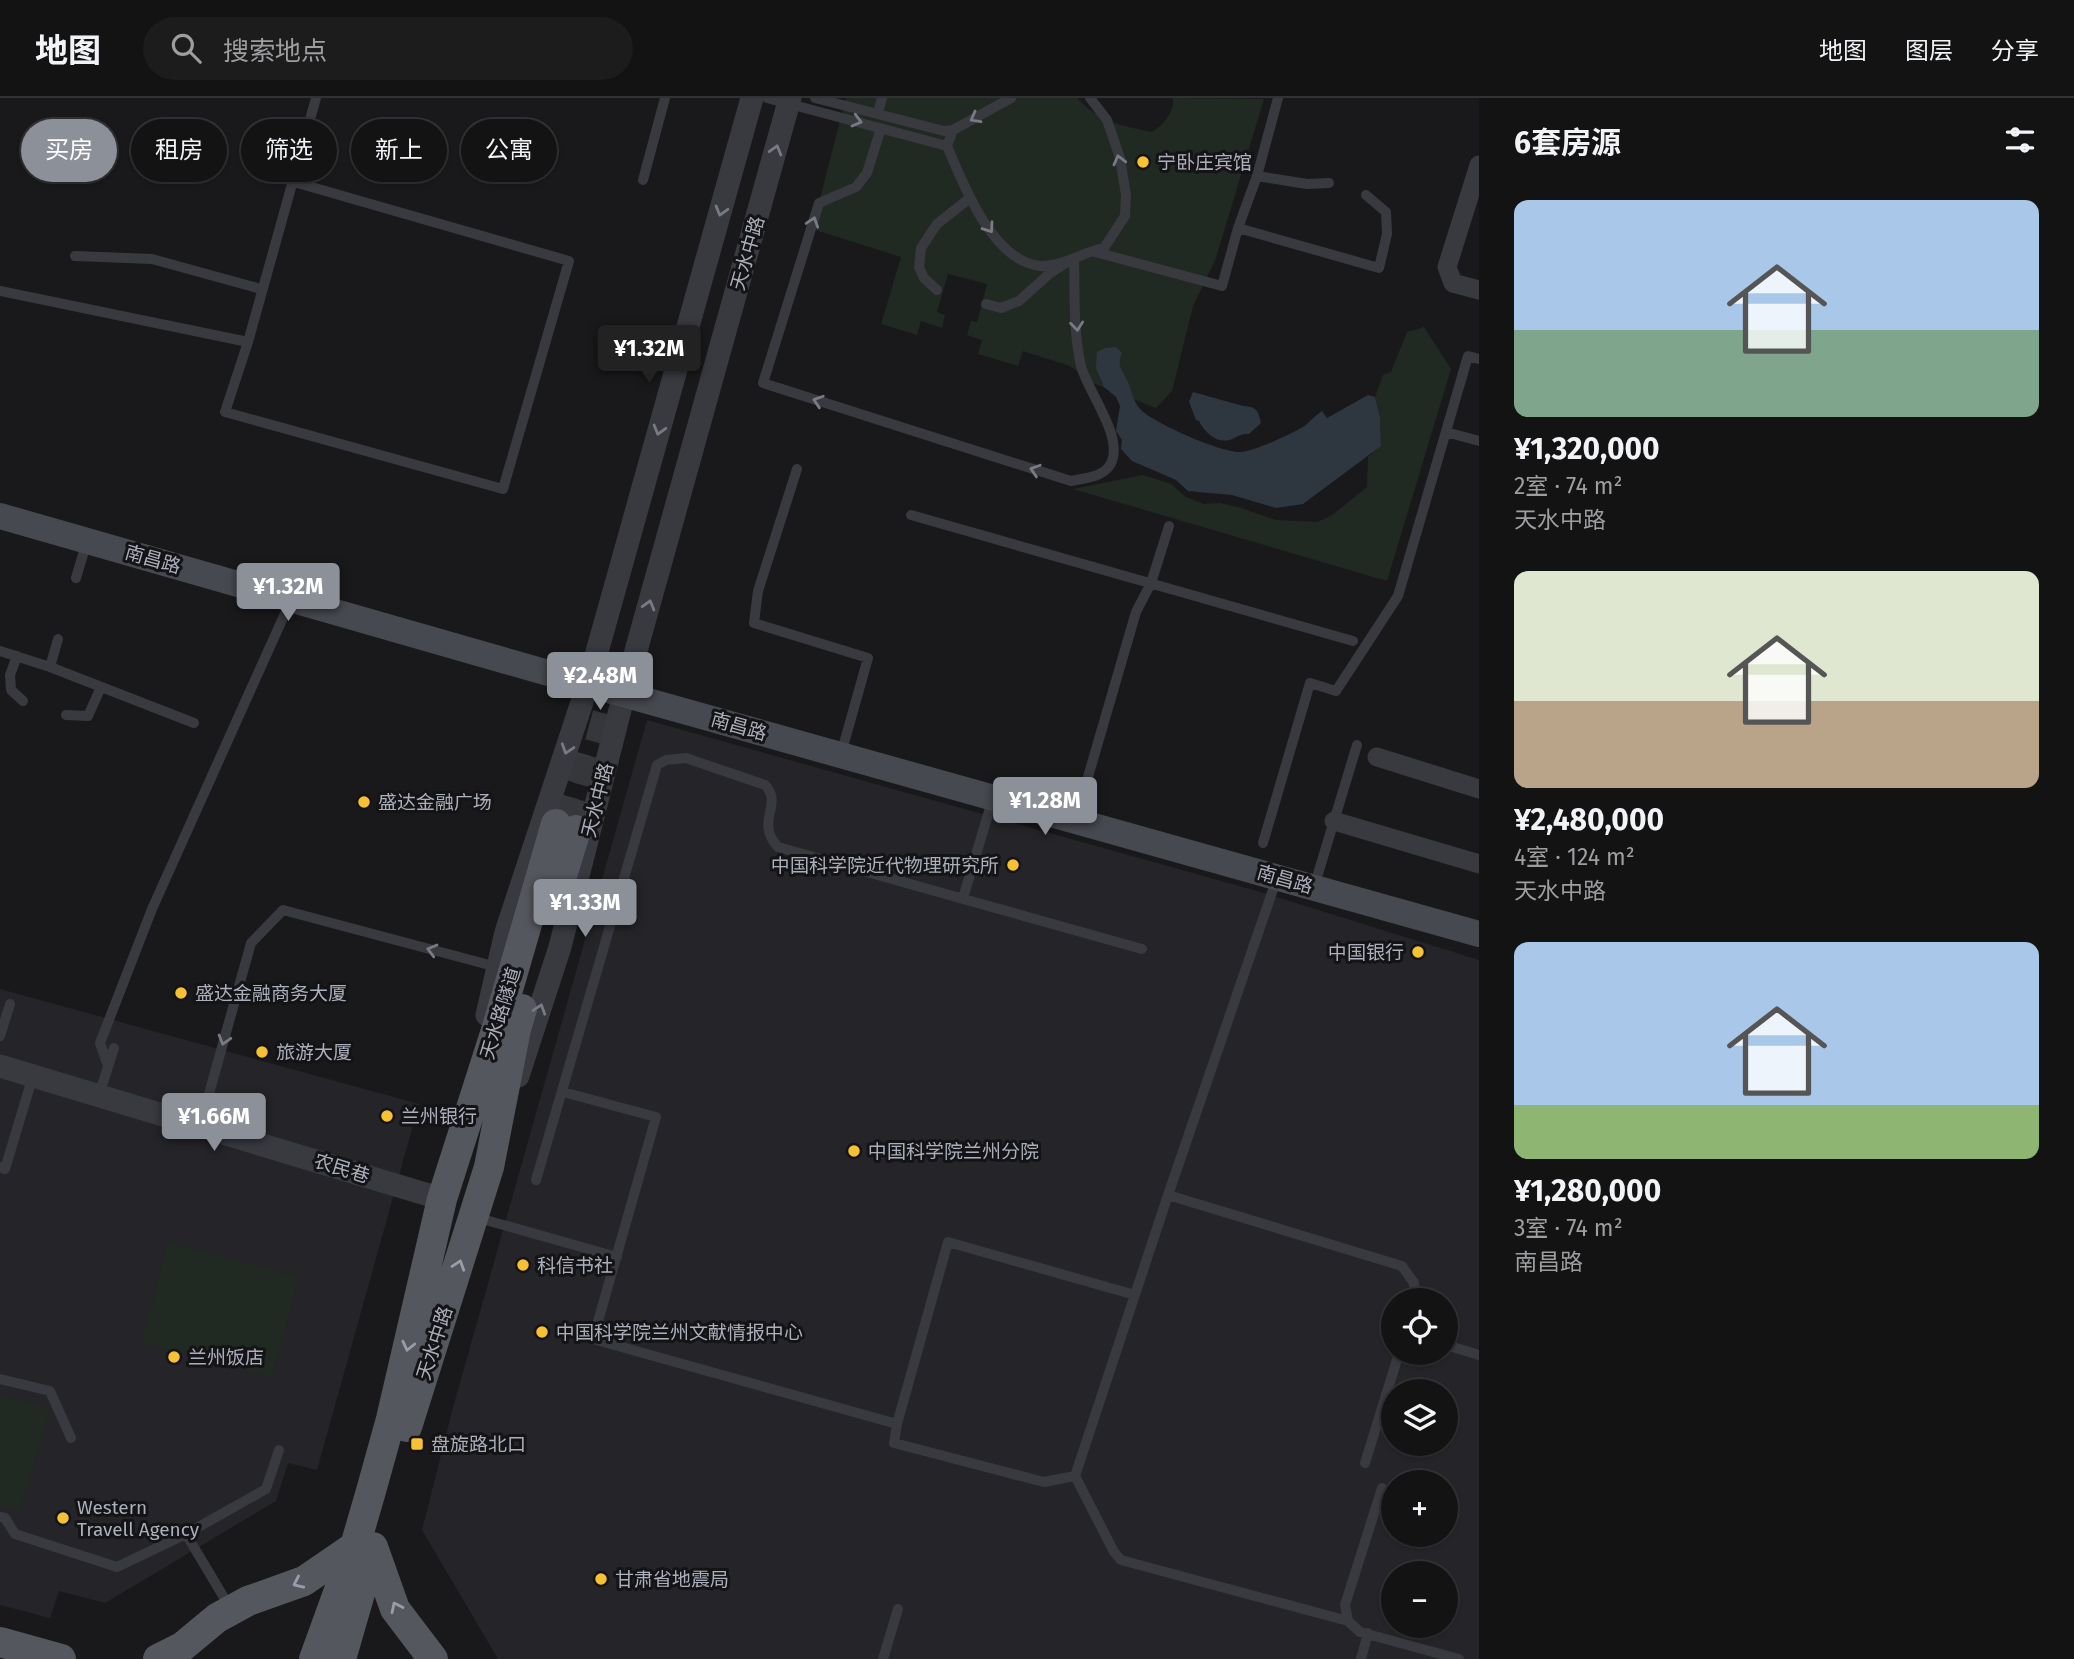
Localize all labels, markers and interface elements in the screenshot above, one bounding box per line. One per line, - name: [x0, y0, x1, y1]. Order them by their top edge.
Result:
- search box: [143, 17, 633, 80]
- icon: search: [167, 29, 205, 67]
- text: 地图: [35, 31, 101, 71]
- text: 搜索地点: [223, 36, 327, 67]
- text: 地图: [1819, 37, 1867, 65]
- text: 图层: [1905, 37, 1953, 65]
- text: 分享: [1991, 37, 2039, 65]
- one-way arrow: [969, 110, 982, 123]
- one-way arrow: [851, 113, 863, 128]
- chip: 买房: [21, 119, 117, 182]
- chip: 租房: [131, 119, 227, 182]
- chip: 筛选: [241, 119, 337, 182]
- chip: 新上: [351, 119, 447, 182]
- chip: 公寓: [461, 119, 557, 182]
- icon: filters: [2001, 121, 2039, 159]
- text: 6套房源: [1514, 125, 1621, 161]
- one-way arrow: [768, 144, 782, 156]
- place label: 宁卧庄宾馆: [1157, 151, 1252, 174]
- one-way arrow: [1113, 154, 1128, 166]
- marker: 宁卧庄宾馆: [1135, 154, 1151, 170]
- one-way arrow: [714, 205, 729, 217]
- street label: 天水中路: [726, 213, 769, 293]
- one-way arrow: [805, 216, 820, 228]
- one-way arrow: [981, 220, 993, 233]
- icon: home: [1714, 246, 1840, 372]
- one-way arrow: [1069, 321, 1084, 332]
- pin: ¥1.32M: [592, 326, 706, 385]
- text: ¥1.32M: [614, 334, 684, 362]
- one-way arrow: [813, 394, 825, 409]
- one-way arrow: [653, 424, 668, 436]
- text: ¥1,320,000: [1514, 431, 1660, 467]
- one-way arrow: [1030, 463, 1042, 478]
- text: 2室 · 74 m²: [1514, 472, 1623, 500]
- text: 天水中路: [1514, 506, 1606, 534]
- street label: 南昌路: [122, 541, 183, 578]
- pin: ¥1.32M: [231, 564, 345, 623]
- text: ¥1.32M: [253, 572, 323, 600]
- one-way arrow: [640, 599, 655, 611]
- icon: home: [1714, 617, 1840, 743]
- pin: ¥2.48M: [543, 652, 657, 712]
- text: ¥2.48M: [563, 661, 637, 689]
- street label: 南昌路: [708, 708, 769, 745]
- one-way arrow: [560, 743, 575, 755]
- street label: 天水中路: [577, 760, 618, 840]
- pin: ¥1.28M: [988, 778, 1102, 837]
- text: ¥1.28M: [1009, 786, 1081, 814]
- place label: 盛达金融广场: [378, 791, 492, 814]
- marker: 盛达金融广场: [356, 794, 372, 810]
- text: ¥2,480,000: [1514, 802, 1664, 838]
- text: 4室 · 124 m²: [1514, 843, 1635, 871]
- place label: 中国科学院近代物理研究所: [771, 854, 999, 877]
- marker: 中国科学院近代物理研究所: [1005, 857, 1021, 873]
- street label: 南昌路: [1254, 861, 1315, 898]
- text: 天水中路: [1514, 877, 1606, 905]
- pin: ¥1.33M: [528, 880, 642, 939]
- text: ¥1.33M: [550, 888, 620, 916]
- place label: 中国银行: [1328, 941, 1404, 964]
- one-way arrow: [426, 944, 438, 958]
- marker: 中国银行: [1410, 944, 1426, 960]
- street label: 天水路隧道: [476, 964, 525, 1062]
- place label: 盛达金融商务大厦: [195, 982, 347, 1005]
- marker: 盛达金融商务大厦: [173, 985, 189, 1001]
- icon: home: [1714, 988, 1840, 1114]
- one-way arrow: [532, 1003, 546, 1016]
- one-way arrow: [218, 1034, 232, 1046]
- place label: 旅游大厦: [276, 1041, 352, 1064]
- marker: 旅游大厦: [254, 1044, 270, 1060]
- pin: ¥1.66M: [157, 1094, 271, 1153]
- text: ¥1.66M: [178, 1102, 250, 1130]
- place label: 兰州银行: [401, 1105, 477, 1128]
- marker: 兰州银行: [379, 1108, 395, 1124]
- place label: 中国科学院兰州分院: [868, 1140, 1039, 1163]
- marker: 中国科学院兰州分院: [846, 1143, 862, 1159]
- street label: 农民巷: [311, 1149, 372, 1188]
- text: ¥1,280,000: [1514, 1173, 1661, 1209]
- text: 3室 · 74 m²: [1514, 1214, 1623, 1242]
- text: 南昌路: [1514, 1248, 1583, 1276]
- place label: 科信书社: [537, 1254, 613, 1277]
- marker: 科信书社: [515, 1257, 531, 1273]
- one-way arrow: [451, 1260, 466, 1272]
- map controls: [1381, 1288, 1458, 1638]
- button: locate: [1381, 1288, 1458, 1365]
- street label: 天水中路: [412, 1303, 457, 1383]
- place label: 中国科学院兰州文献情报中心: [556, 1321, 803, 1344]
- marker: 中国科学院兰州文献情报中心: [534, 1324, 550, 1340]
- one-way arrow: [402, 1340, 416, 1352]
- place label: 兰州饭店: [188, 1346, 264, 1369]
- marker: 兰州饭店: [166, 1349, 182, 1365]
- button: layers: [1381, 1379, 1458, 1456]
- place label: 盘旋路北口: [431, 1433, 526, 1456]
- marker: 盘旋路北口: [409, 1436, 425, 1452]
- button: +: [1381, 1470, 1458, 1547]
- place label: Western Travell Agency: [77, 1496, 200, 1541]
- marker: Western Travell Agency: [55, 1510, 71, 1526]
- button: −: [1381, 1561, 1458, 1638]
- place label: 甘肃省地震局: [615, 1568, 729, 1591]
- marker: 甘肃省地震局: [593, 1571, 609, 1587]
- one-way arrow: [292, 1575, 305, 1589]
- one-way arrow: [390, 1602, 404, 1614]

